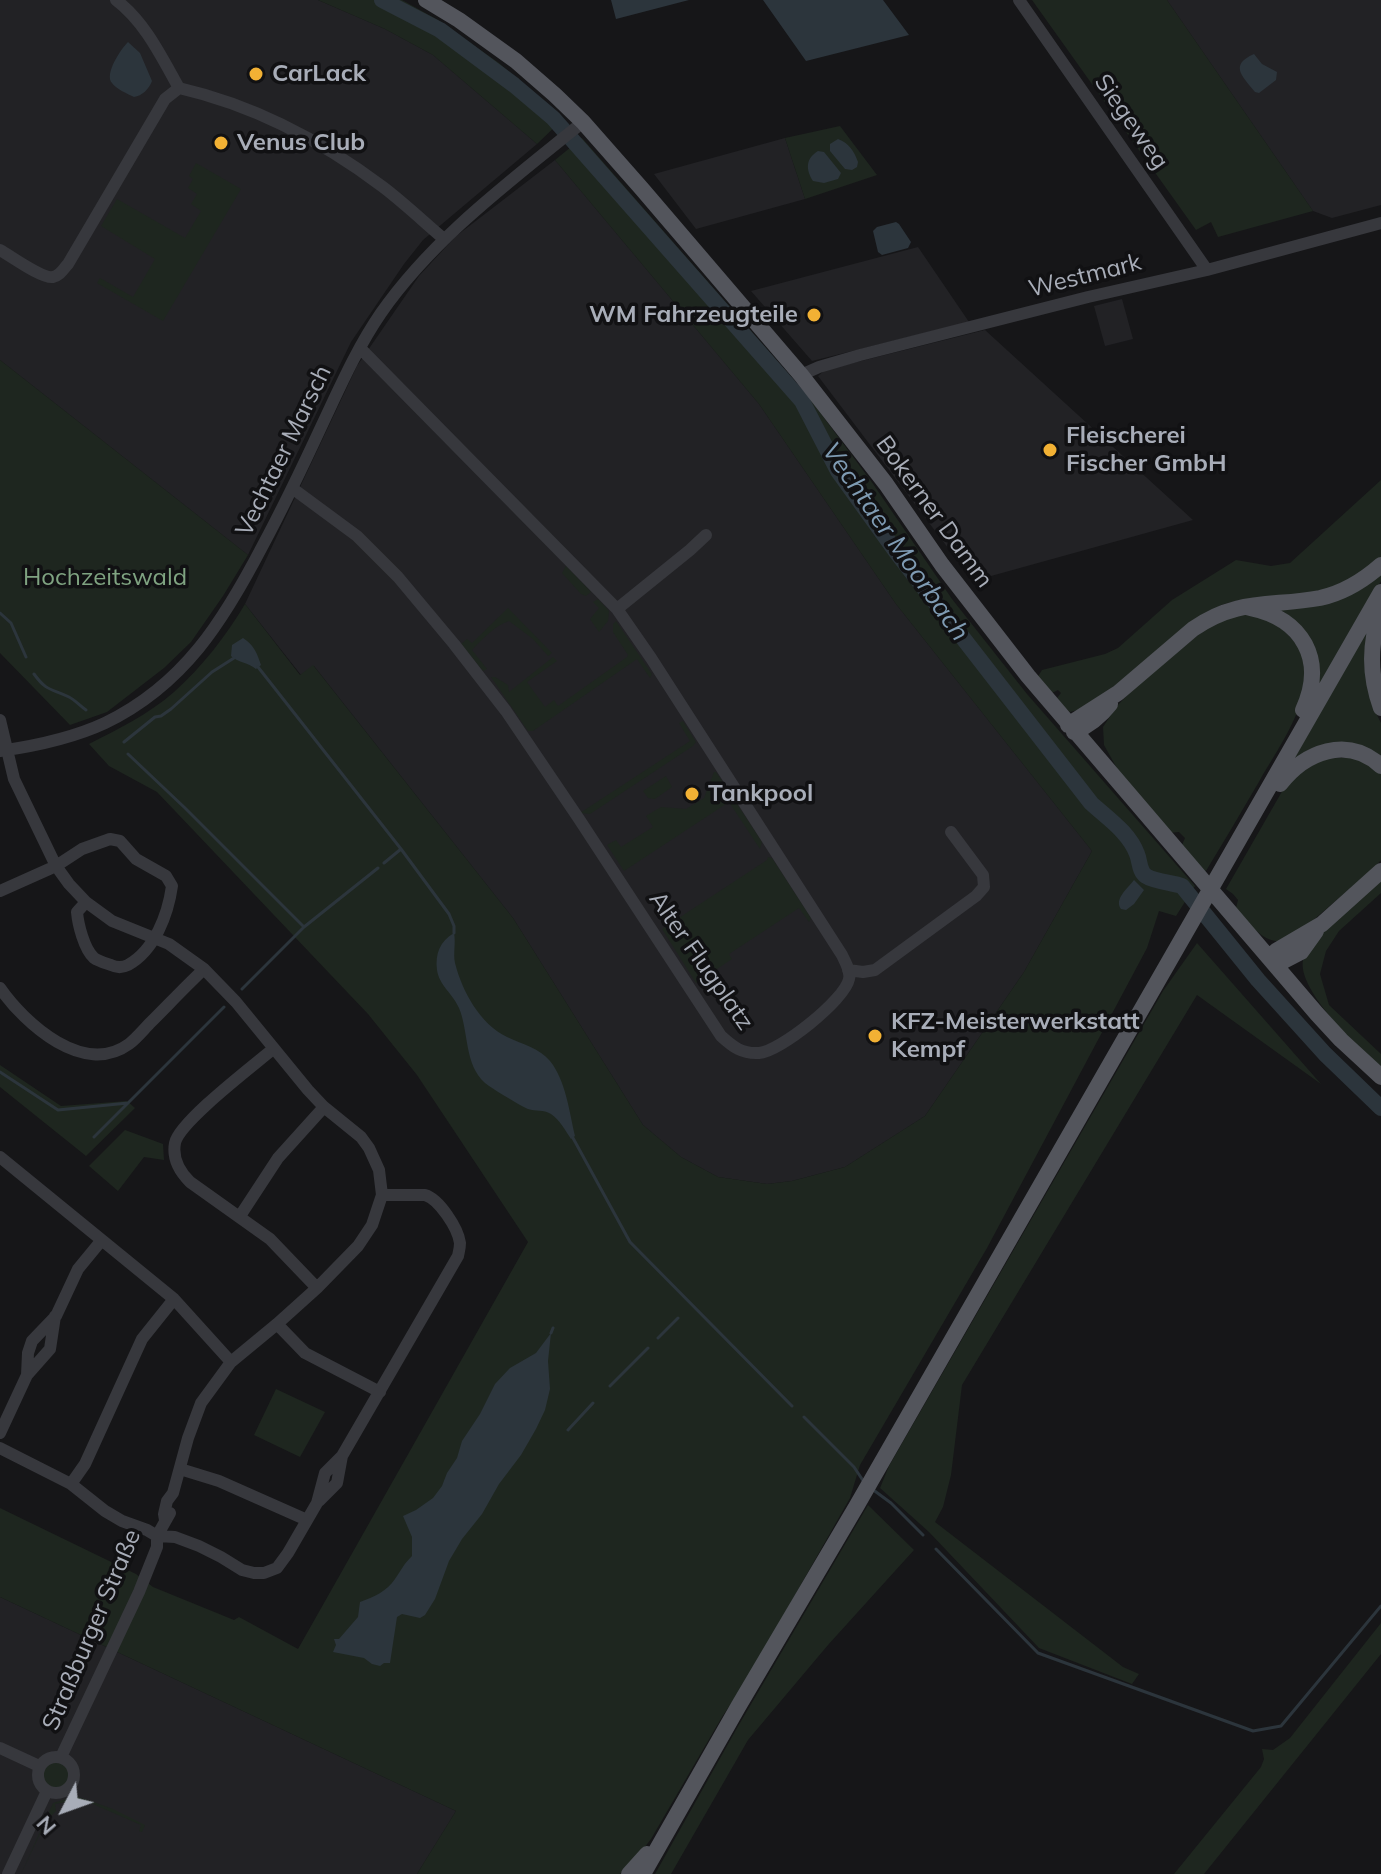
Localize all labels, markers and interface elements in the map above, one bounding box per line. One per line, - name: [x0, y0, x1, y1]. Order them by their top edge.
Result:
- place label: CarLack: [272, 60, 366, 88]
- marker: CarLack: [247, 65, 265, 83]
- street label: Siegeweg: [1088, 69, 1174, 175]
- place label: Venus Club: [237, 129, 365, 157]
- marker: Venus Club: [212, 134, 230, 152]
- street label: Westmark: [1026, 248, 1144, 304]
- place label: WM Fahrzeugteile: [589, 301, 798, 329]
- marker: WM Fahrzeugteile: [805, 306, 823, 324]
- street label: Vechtaer Marsch: [230, 361, 338, 541]
- place label: Fleischerei Fischer GmbH: [1066, 422, 1227, 478]
- street label: Bokerner Damm: [869, 431, 999, 593]
- water label: Vechtaer Moorbach: [815, 437, 975, 647]
- marker: Fleischerei Fischer GmbH: [1041, 441, 1059, 459]
- park label: Hochzeitswald: [23, 564, 187, 592]
- place label: Tankpool: [708, 780, 813, 808]
- marker: Tankpool: [683, 785, 701, 803]
- street label: Alter Flugplatz: [643, 886, 759, 1036]
- place label: KFZ-Meisterwerkstatt Kempf: [891, 1008, 1140, 1064]
- marker: KFZ-Meisterwerkstatt Kempf: [866, 1027, 884, 1045]
- street label: Straßburger Straße: [37, 1525, 147, 1735]
- north arrow: [24, 1770, 104, 1850]
- text: N: [30, 1810, 62, 1841]

